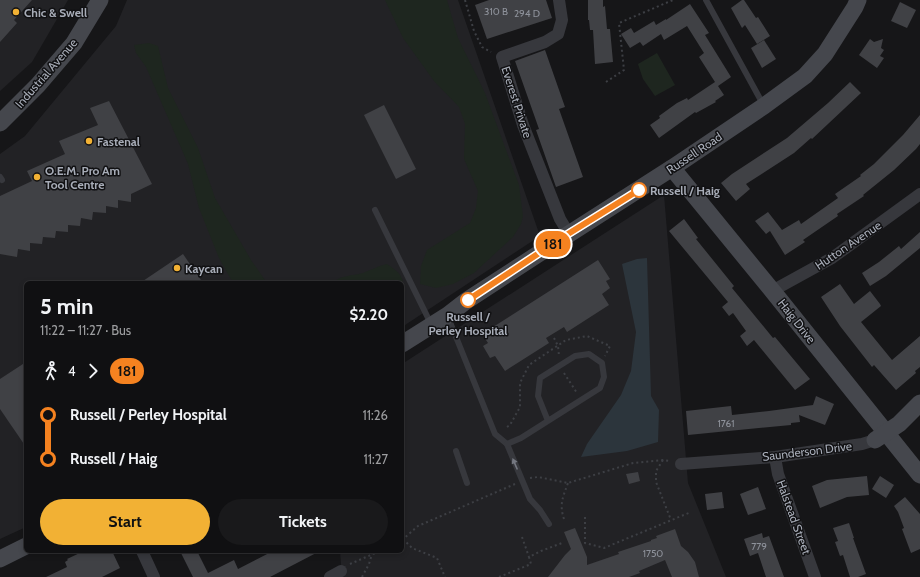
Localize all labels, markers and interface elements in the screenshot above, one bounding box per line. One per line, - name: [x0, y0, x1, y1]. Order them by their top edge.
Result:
- place label: Chic & Swell: [24, 5, 87, 20]
- house number: 310 B: [484, 5, 508, 18]
- marker: Chic & Swell: [11, 7, 21, 17]
- house number: 294 D: [514, 7, 540, 20]
- street label: Industrial Avenue: [12, 35, 80, 111]
- street label: Everest Private: [498, 64, 536, 140]
- street label: Russell Road: [663, 129, 725, 177]
- place label: Fastenal: [97, 134, 140, 149]
- marker: Fastenal: [84, 136, 94, 146]
- place label: O.E.M. Pro Am Tool Centre: [45, 163, 120, 192]
- marker: O.E.M. Pro Am Tool Centre: [32, 172, 42, 182]
- marker: Russell / Haig: [631, 182, 647, 198]
- place label: Russell / Haig: [650, 183, 720, 198]
- street label: Hutton Avenue: [812, 217, 884, 273]
- line badge: 181: [530, 231, 576, 257]
- text: 181: [544, 235, 562, 253]
- place label: Kaycan: [185, 261, 223, 276]
- marker: Kaycan: [172, 263, 182, 273]
- marker: Russell / Perley Hospital: [460, 292, 476, 308]
- text: 5 min: [40, 293, 93, 320]
- street label: Haig Drive: [775, 296, 819, 346]
- text: $2.20: [350, 306, 388, 324]
- place label: Russell / Perley Hospital: [429, 309, 508, 338]
- text: 11:22 – 11:27 · Bus: [40, 322, 131, 338]
- icon: walk: [40, 360, 62, 382]
- icon: forward: [82, 360, 104, 382]
- text: 181: [118, 362, 136, 380]
- text: 4: [68, 363, 76, 379]
- text: Russell / Perley Hospital: [70, 406, 227, 424]
- text: 11:26: [363, 407, 388, 423]
- house number: 1761: [718, 417, 734, 430]
- street label: Saunderson Drive: [761, 438, 853, 464]
- text: Russell / Haig: [70, 450, 157, 468]
- text: 11:27: [363, 451, 388, 467]
- one-way arrow: [512, 458, 518, 470]
- street label: Halstead Street: [774, 478, 814, 556]
- button: Start: [40, 499, 210, 545]
- button: Tickets: [218, 499, 388, 545]
- house number: 779: [751, 540, 767, 553]
- house number: 1750: [643, 547, 663, 560]

